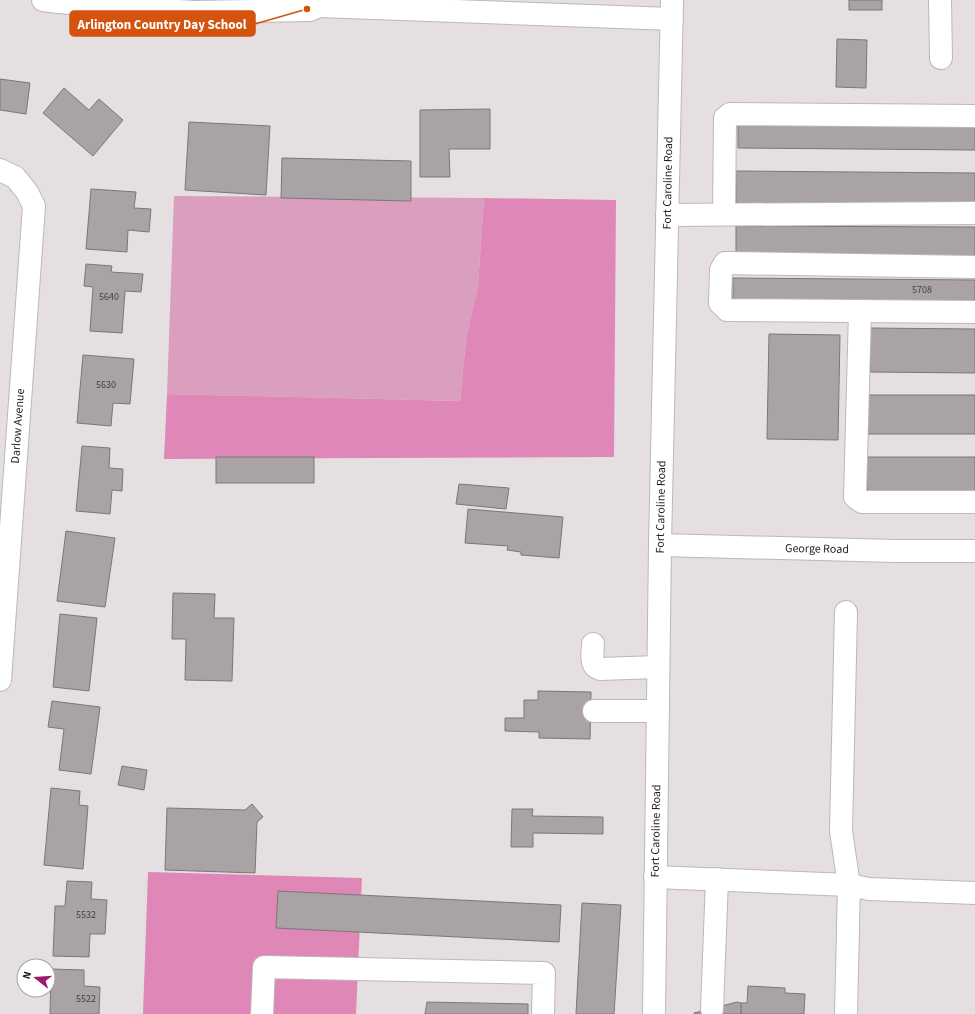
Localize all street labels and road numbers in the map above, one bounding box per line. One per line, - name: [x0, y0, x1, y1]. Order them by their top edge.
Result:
- street label: Fort Caroline Road: [659, 136, 677, 230]
- street label: Darlow Avenue: [7, 388, 29, 464]
- street label: Fort Caroline Road: [652, 460, 670, 554]
- street label: George Road: [785, 540, 849, 558]
- street label: Fort Caroline Road: [647, 784, 665, 878]

